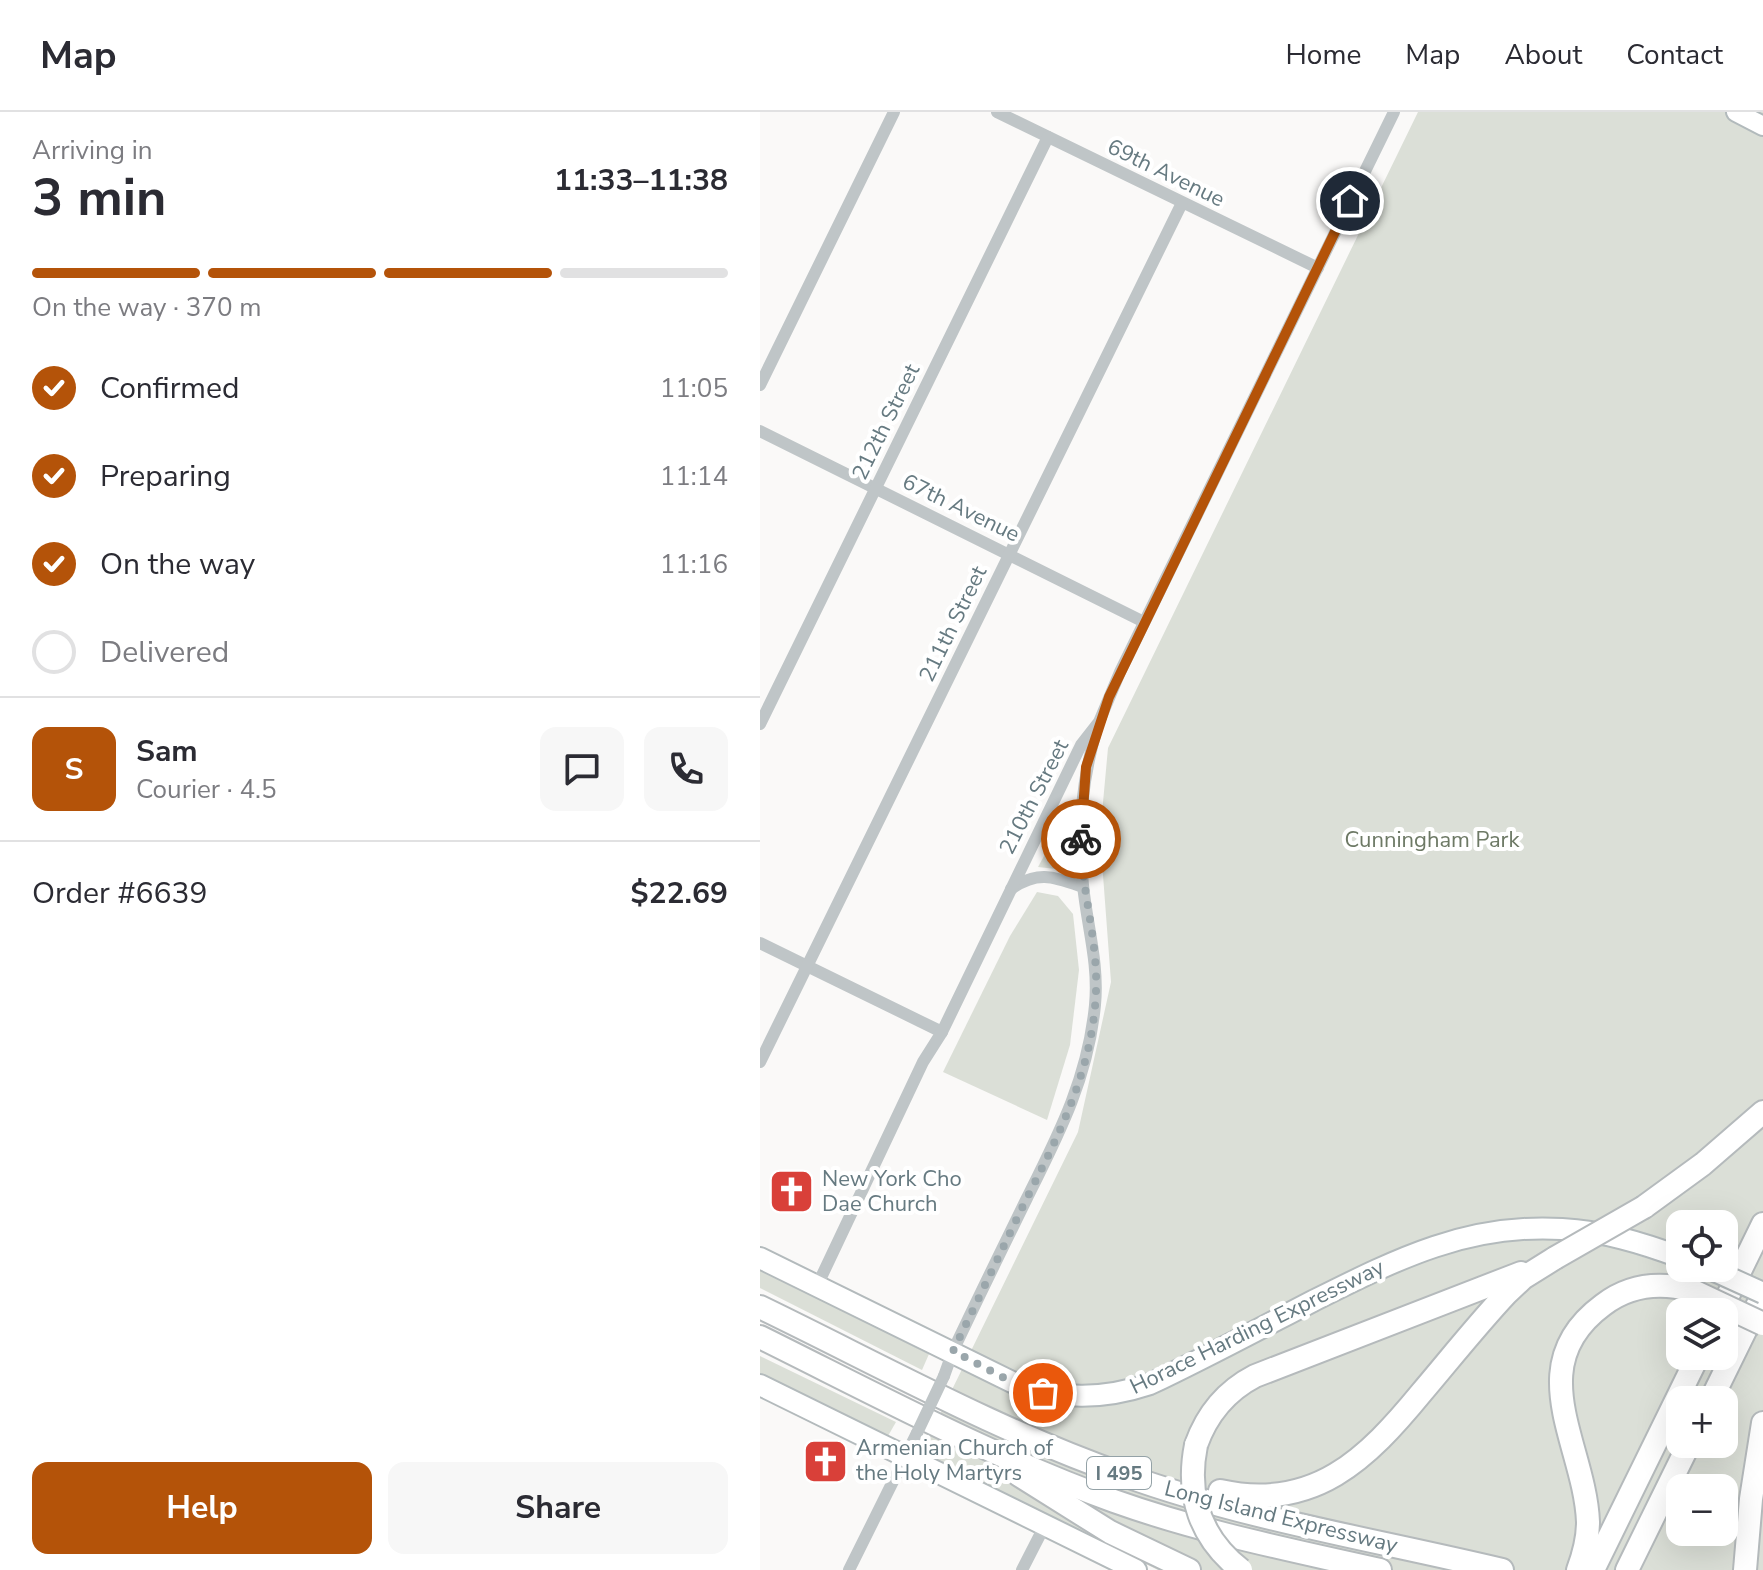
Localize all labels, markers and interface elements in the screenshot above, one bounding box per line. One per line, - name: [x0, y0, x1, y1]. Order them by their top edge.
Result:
- text: Map: [40, 30, 117, 81]
- text: Home: [1286, 36, 1361, 74]
- text: Map: [1405, 36, 1460, 74]
- text: About: [1504, 36, 1582, 74]
- text: Contact: [1626, 36, 1723, 74]
- street label: 69th Avenue: [1102, 132, 1230, 214]
- text: Arriving in: [32, 133, 153, 168]
- text: 11:33–11:38: [554, 160, 728, 201]
- text: 3 min: [32, 162, 167, 233]
- pin: [1316, 167, 1384, 235]
- icon: home: [1328, 179, 1372, 223]
- text: On the way · 370 m: [32, 290, 261, 325]
- street label: 212th Street: [845, 359, 927, 485]
- icon: check: [32, 366, 76, 410]
- text: Confirmed: [100, 368, 240, 409]
- text: 11:05: [660, 371, 728, 406]
- icon: check: [32, 454, 76, 498]
- text: Preparing: [100, 456, 231, 497]
- text: 11:14: [660, 459, 728, 494]
- street label: 67th Avenue: [897, 467, 1025, 549]
- icon: check: [32, 542, 76, 586]
- text: On the way: [100, 544, 255, 585]
- text: 11:16: [660, 547, 728, 582]
- street label: 211th Street: [912, 561, 994, 687]
- text: Delivered: [100, 632, 229, 673]
- button: chat: [540, 727, 624, 811]
- button: phone: [644, 727, 728, 811]
- text: Sam: [136, 731, 198, 772]
- street label: 210th Street: [992, 734, 1076, 860]
- text: S: [65, 749, 83, 790]
- text: Courier · 4.5: [136, 772, 277, 807]
- courier: [1041, 799, 1121, 879]
- icon: bike: [1059, 817, 1103, 861]
- park label: Cunningham Park: [1345, 825, 1520, 855]
- text: Order #6639: [32, 873, 207, 914]
- text: $22.69: [631, 873, 728, 914]
- place label: New York Cho Dae Church: [822, 1164, 962, 1219]
- church icon: New York Cho Dae Church: [767, 1168, 815, 1216]
- map controls: [1666, 1210, 1738, 1546]
- button: locate: [1666, 1210, 1738, 1282]
- street label: Horace Harding Expressway: [1125, 1252, 1390, 1402]
- button: layers: [1666, 1298, 1738, 1370]
- pin: [1009, 1359, 1077, 1427]
- icon: bag: [1021, 1371, 1065, 1415]
- button: +: [1666, 1386, 1738, 1458]
- place label: Armenian Church of the Holy Martyrs: [856, 1433, 1054, 1488]
- church icon: Armenian Church of the Holy Martyrs: [801, 1437, 849, 1485]
- road number: I 495: [1087, 1457, 1151, 1489]
- button: Help: [32, 1462, 372, 1554]
- button: Share: [388, 1462, 728, 1554]
- street label: Long Island Expressway: [1161, 1474, 1401, 1561]
- button: −: [1666, 1474, 1738, 1546]

